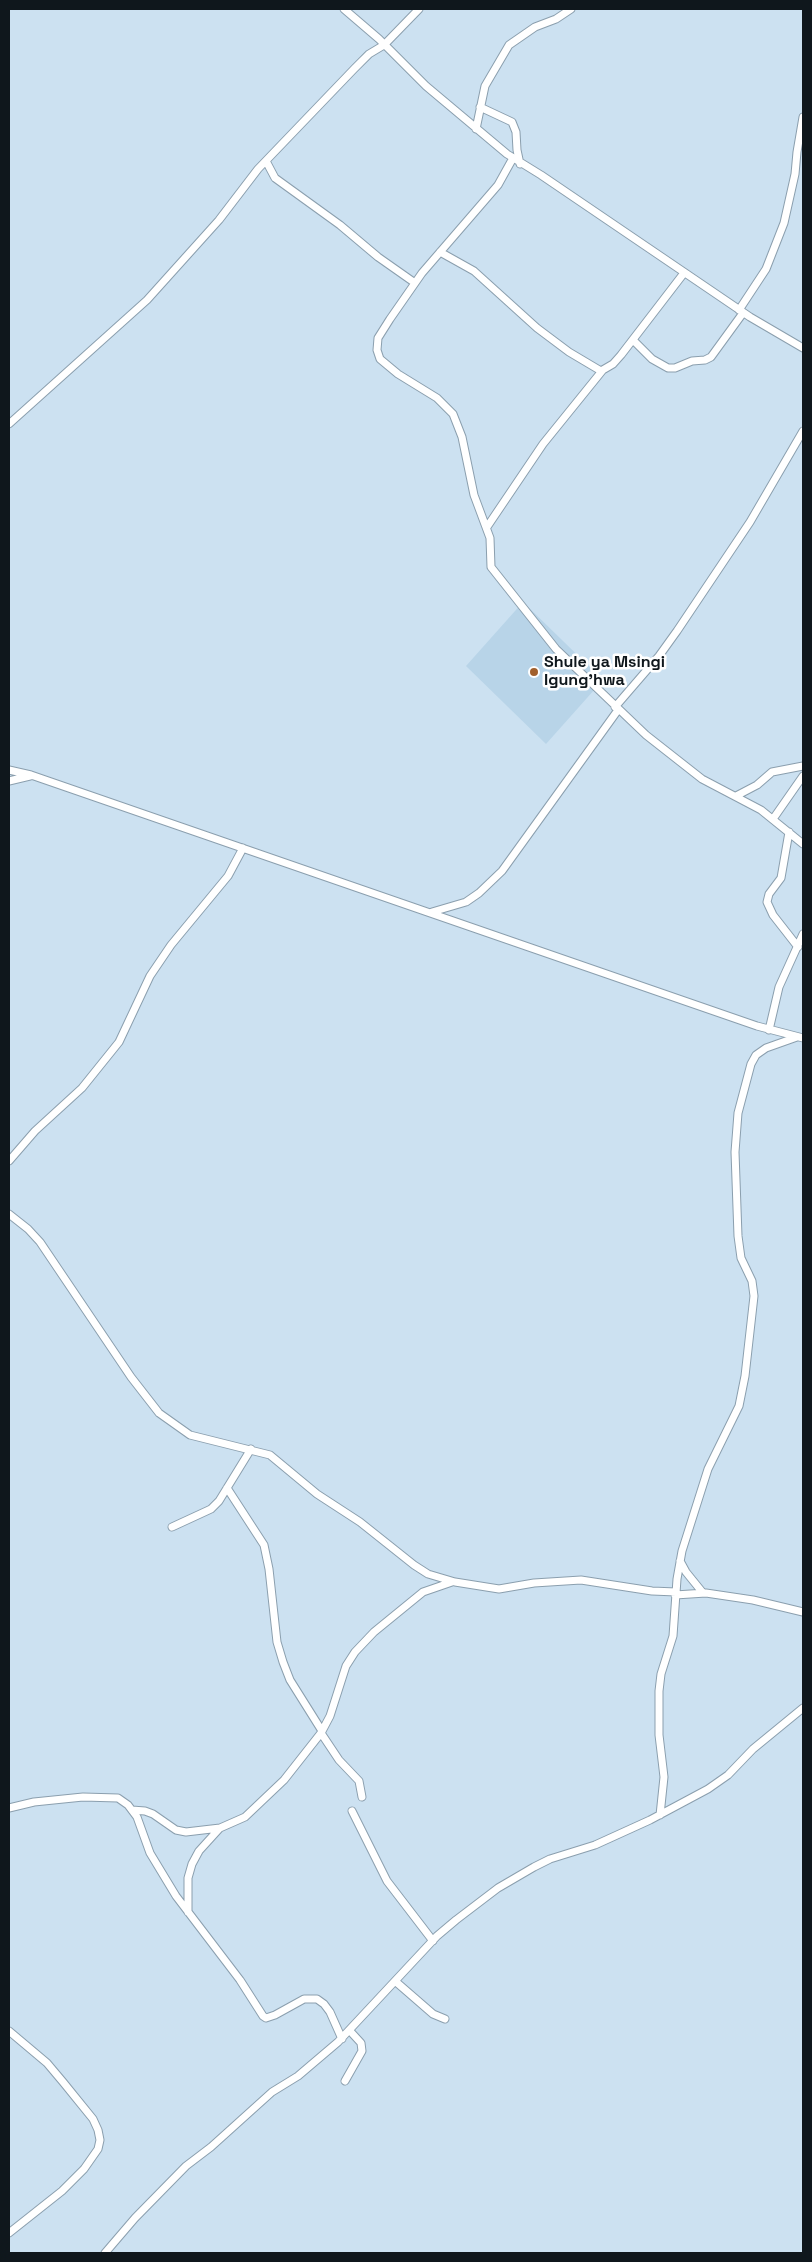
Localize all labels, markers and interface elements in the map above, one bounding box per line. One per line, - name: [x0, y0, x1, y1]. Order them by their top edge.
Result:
- place label: Shule ya Msingi Igung'hwa: [544, 653, 665, 691]
- marker: Shule ya Msingi Igung'hwa: [528, 666, 540, 678]

